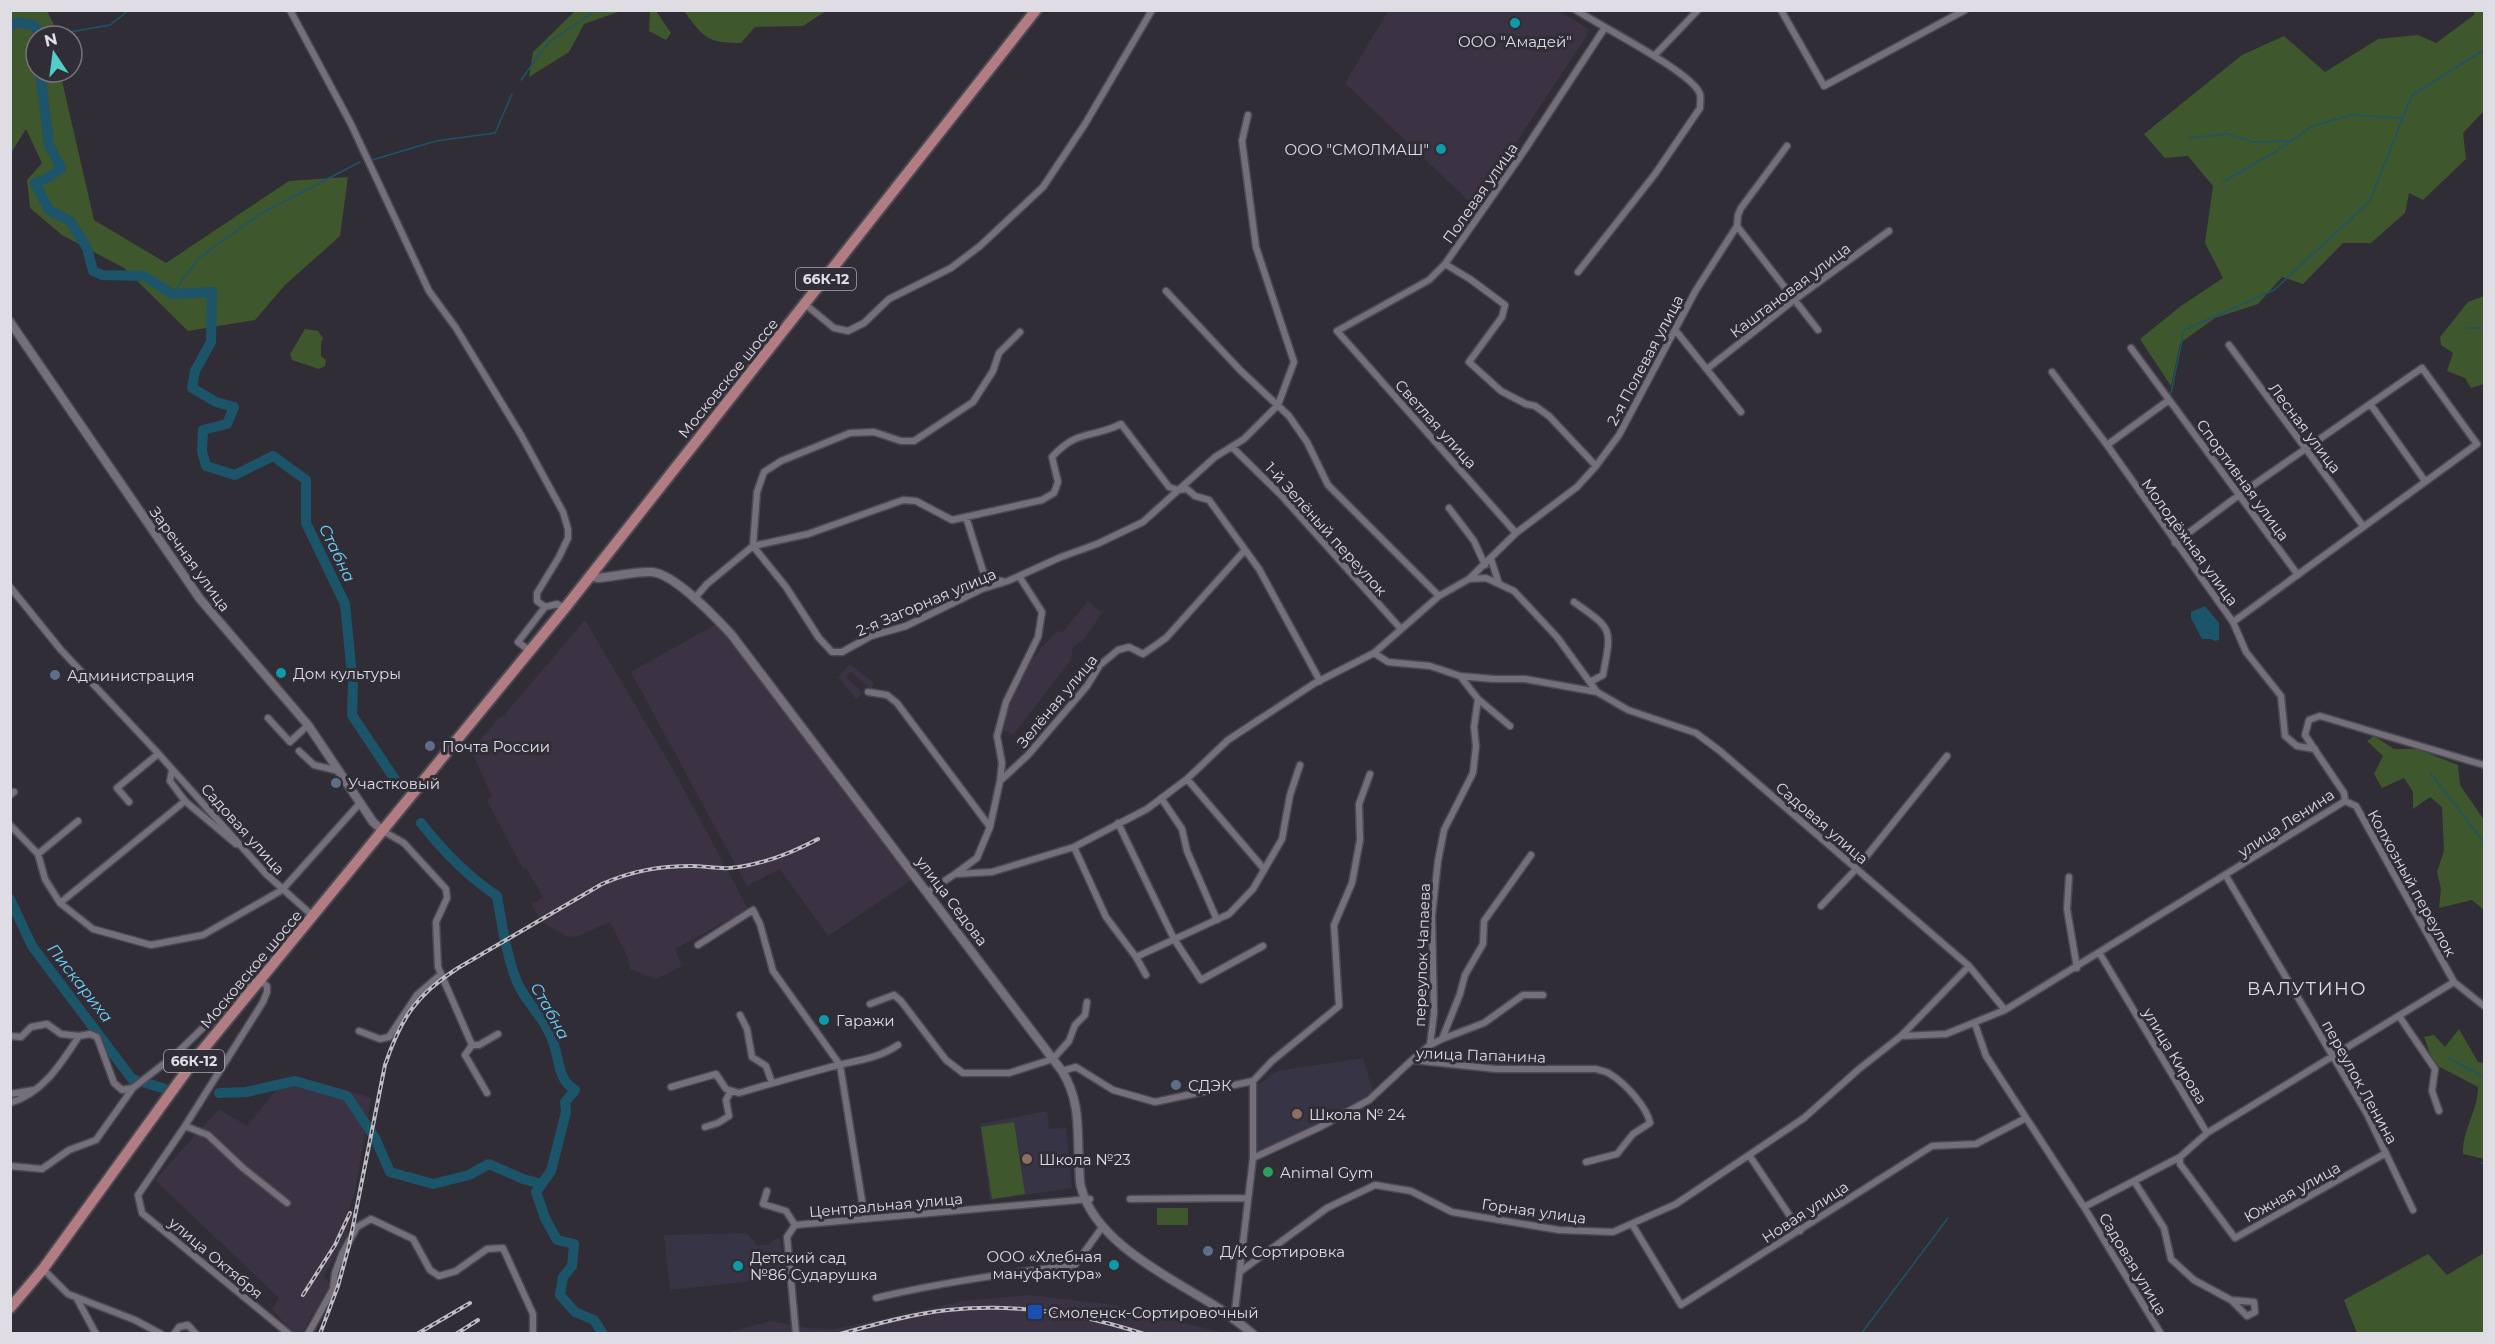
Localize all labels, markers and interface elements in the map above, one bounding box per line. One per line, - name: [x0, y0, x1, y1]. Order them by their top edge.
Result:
- marker: ООО "Амадей": [1508, 16, 1522, 30]
- north arrow: [24, 24, 84, 84]
- text: N: [42, 29, 59, 51]
- place label: ООО "Амадей": [1458, 32, 1572, 51]
- street label: Полевая улица: [1438, 139, 1522, 247]
- place label: ООО "СМОЛМАШ": [1284, 140, 1429, 159]
- marker: ООО "СМОЛМАШ": [1434, 142, 1448, 156]
- street label: Каштановая улица: [1726, 238, 1854, 342]
- road number: 66К-12: [796, 268, 856, 290]
- street label: 2-я Полевая улица: [1603, 291, 1687, 429]
- street label: Московское шоссе: [674, 314, 782, 442]
- street label: Светлая улица: [1391, 375, 1481, 473]
- street label: Лесная улица: [2265, 379, 2345, 477]
- street label: Спортивная улица: [2193, 416, 2293, 544]
- street label: 1-й Зелёный переулок: [1261, 458, 1391, 600]
- street label: Молодёжная улица: [2137, 475, 2243, 609]
- street label: Заречная улица: [145, 503, 235, 615]
- water label: Стабна: [315, 521, 359, 585]
- street label: 2-я Загорная улица: [853, 564, 999, 640]
- street label: Зелёная улица: [1012, 651, 1102, 751]
- place label: Дом культуры: [293, 664, 401, 683]
- place label: Администрация: [67, 666, 195, 685]
- marker: Дом культуры: [274, 666, 288, 680]
- marker: Администрация: [48, 668, 62, 682]
- place label: Почта России: [442, 737, 550, 756]
- marker: Почта России: [423, 739, 437, 753]
- place label: Участковый: [348, 774, 440, 793]
- marker: Участковый: [329, 776, 343, 790]
- street label: Садовая улица: [1772, 778, 1872, 868]
- street label: Садовая улица: [197, 779, 289, 879]
- street label: улица Ленина: [2233, 785, 2338, 862]
- street label: Колхозный переулок: [2364, 806, 2460, 960]
- street label: улица Седова: [911, 852, 992, 950]
- street label: переулок Чапаева: [1410, 883, 1434, 1027]
- street label: Московское шоссе: [196, 906, 306, 1032]
- water label: Пискариха: [43, 940, 117, 1026]
- district label: ВАЛУТИНО: [2247, 978, 2367, 1000]
- water label: Стабна: [527, 979, 573, 1043]
- street label: улица Кирова: [2138, 1003, 2211, 1108]
- place label: Гаражи: [836, 1011, 895, 1030]
- marker: Гаражи: [817, 1013, 831, 1027]
- street label: переулок Ленина: [2318, 1017, 2402, 1147]
- street label: улица Папанина: [1415, 1043, 1546, 1067]
- road number: 66К-12: [164, 1050, 224, 1072]
- place label: СДЭК: [1188, 1076, 1232, 1095]
- marker: СДЭК: [1169, 1078, 1183, 1092]
- place label: Школа № 24: [1309, 1105, 1406, 1124]
- marker: Школа № 24: [1290, 1107, 1304, 1121]
- place label: Школа №23: [1039, 1150, 1131, 1169]
- marker: Школа №23: [1020, 1152, 1034, 1166]
- street label: Южная улица: [2240, 1158, 2344, 1226]
- place label: Animal Gym: [1280, 1163, 1373, 1182]
- marker: Animal Gym: [1261, 1165, 1275, 1179]
- street label: Новая улица: [1758, 1177, 1852, 1247]
- street label: Центральная улица: [808, 1189, 964, 1221]
- street label: Горная улица: [1481, 1194, 1587, 1228]
- street label: Садовая улица: [2095, 1209, 2171, 1319]
- street label: улица Октября: [164, 1212, 267, 1303]
- place label: Д/К Сортировка: [1220, 1242, 1345, 1261]
- marker: Д/К Сортировка: [1201, 1244, 1215, 1258]
- place label: ООО «Хлебная мануфактура»: [987, 1247, 1102, 1283]
- place label: Детский сад №86 Сударушка: [750, 1248, 878, 1284]
- marker: ООО «Хлебная мануфактура»: [1107, 1258, 1121, 1272]
- marker: Детский сад №86 Сударушка: [731, 1259, 745, 1273]
- marker: Смоленск-Сортировочный: [1026, 1303, 1044, 1321]
- place label: Смоленск-Сортировочный: [1048, 1303, 1259, 1322]

